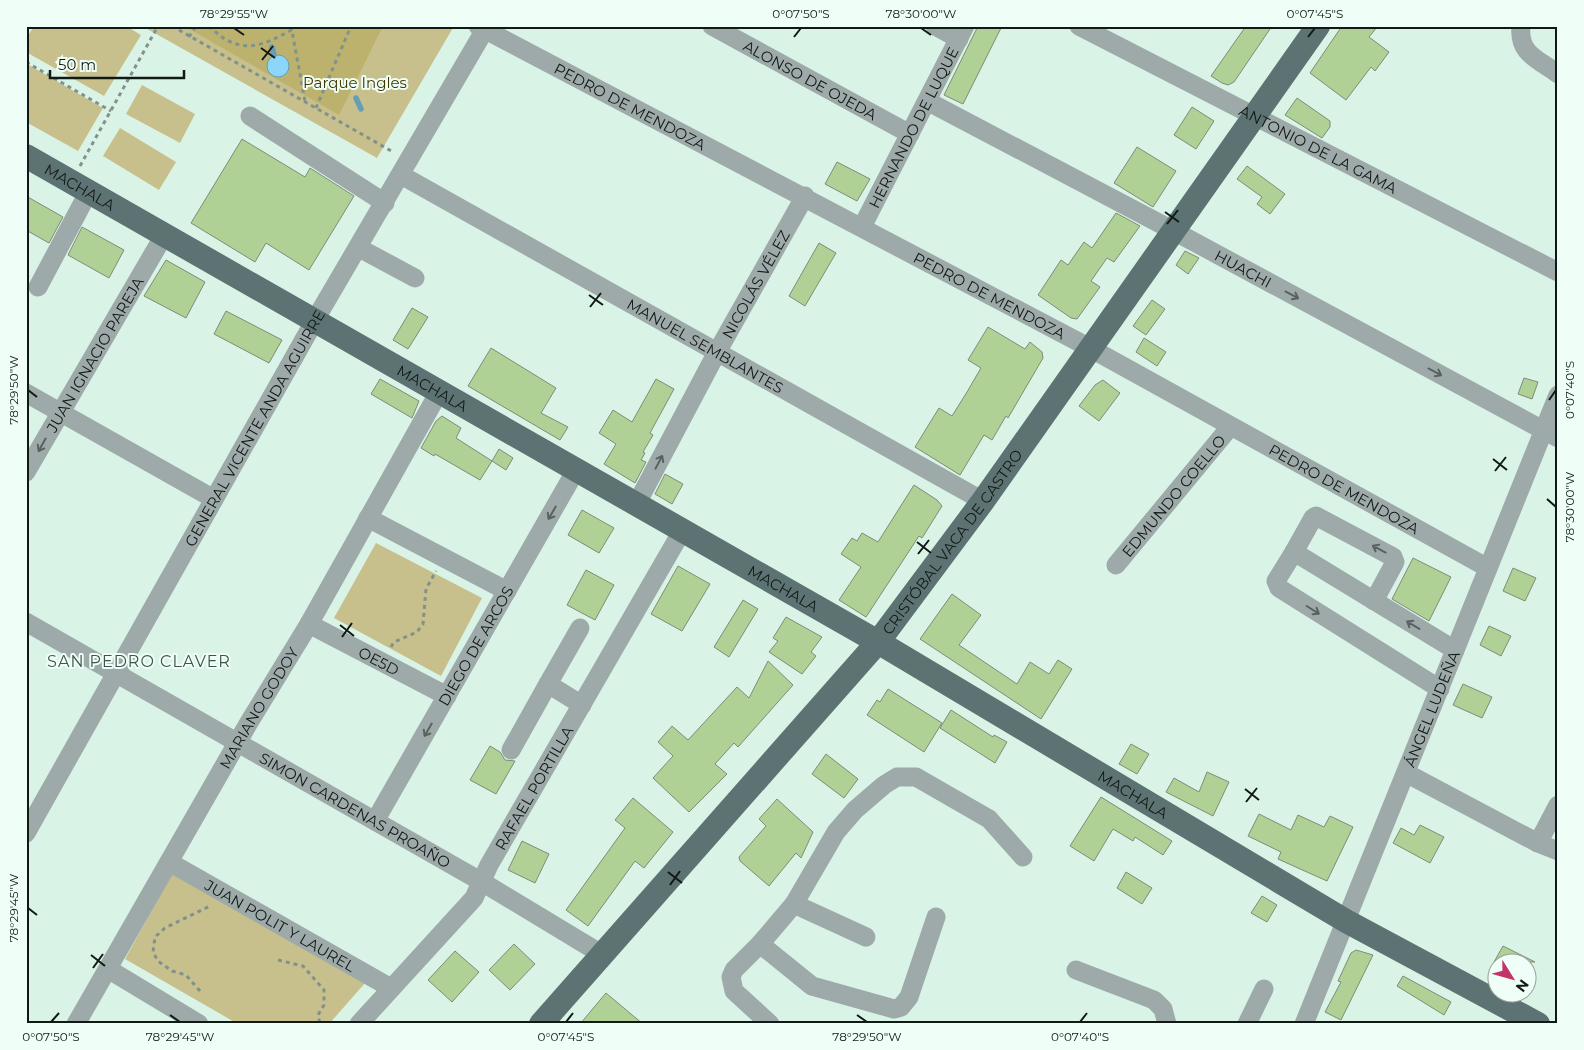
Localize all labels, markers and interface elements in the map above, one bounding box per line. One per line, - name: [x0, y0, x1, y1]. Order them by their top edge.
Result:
- text: 78°29'55"W: [200, 6, 268, 21]
- text: 0°07'50"S: [772, 6, 830, 21]
- text: 78°30'00"W: [886, 6, 956, 21]
- text: 0°07'45"S: [1287, 6, 1343, 21]
- street label: ALONSO DE OJEDA: [740, 36, 881, 124]
- street label: HERNANDO DE LUQUE: [864, 43, 962, 211]
- scale bar: [50, 48, 184, 80]
- text: 50 m: [58, 55, 96, 74]
- street label: PEDRO DE MENDOZA: [551, 58, 710, 154]
- park label: Parque Ingles: [303, 73, 407, 92]
- street label: ANTONIO DE LA GAMA: [1236, 101, 1401, 197]
- street label: MACHALA: [41, 159, 119, 214]
- street label: NICOLÁS VÉLEZ: [717, 227, 793, 342]
- street label: HUACHI: [1212, 245, 1275, 292]
- street label: PEDRO DE MENDOZA: [910, 247, 1069, 343]
- street label: JUAN IGNACIO PAREJA: [41, 273, 147, 436]
- one-way arrow: [1284, 291, 1299, 300]
- street label: MANUEL SEMBLANTES: [624, 294, 787, 397]
- street label: GENERAL VICENTE ANDA AGUIRRE: [180, 306, 329, 550]
- text: 78°29'50"W: [6, 355, 21, 425]
- street label: MACHALA: [394, 360, 471, 416]
- text: 0°07'40"S: [1562, 361, 1577, 419]
- one-way arrow: [1427, 368, 1442, 377]
- street label: EDMUNDO COELLO: [1117, 431, 1229, 560]
- one-way arrow: [36, 437, 46, 451]
- street label: PEDRO DE MENDOZA: [1266, 439, 1423, 538]
- street label: CRISTÓBAL VACA DE CASTRO: [878, 445, 1026, 638]
- one-way arrow: [654, 456, 664, 470]
- text: 78°30'00"W: [1562, 472, 1577, 542]
- one-way arrow: [547, 505, 557, 520]
- one-way arrow: [1371, 544, 1386, 554]
- street label: MACHALA: [745, 560, 822, 616]
- street label: DIEGO DE ARCOS: [434, 582, 517, 709]
- one-way arrow: [1306, 605, 1320, 615]
- one-way arrow: [1407, 620, 1421, 630]
- street label: OE5D: [355, 642, 403, 679]
- street label: MARIANO GODOY: [215, 643, 302, 772]
- street label: ÁNGEL LUDEÑA: [1399, 648, 1463, 769]
- district label: SAN PEDRO CLAVER: [47, 652, 231, 671]
- one-way arrow: [423, 722, 433, 736]
- street label: RAFAEL PORTILLA: [490, 722, 577, 853]
- street label: SIMON CARDENAS PROAÑO: [256, 748, 454, 872]
- street label: MACHALA: [1095, 766, 1172, 822]
- text: 78°29'45"W: [6, 874, 21, 942]
- street label: JUAN POLIT Y LAUREL: [201, 875, 359, 975]
- north arrow: [1486, 952, 1536, 1002]
- text: N: [1512, 976, 1533, 996]
- text: 0°07'50"S: [22, 1029, 80, 1044]
- text: 78°29'45"W: [146, 1029, 214, 1044]
- text: 0°07'45"S: [538, 1029, 594, 1044]
- text: 78°29'50"W: [832, 1029, 902, 1044]
- text: 0°07'40"S: [1051, 1029, 1109, 1044]

